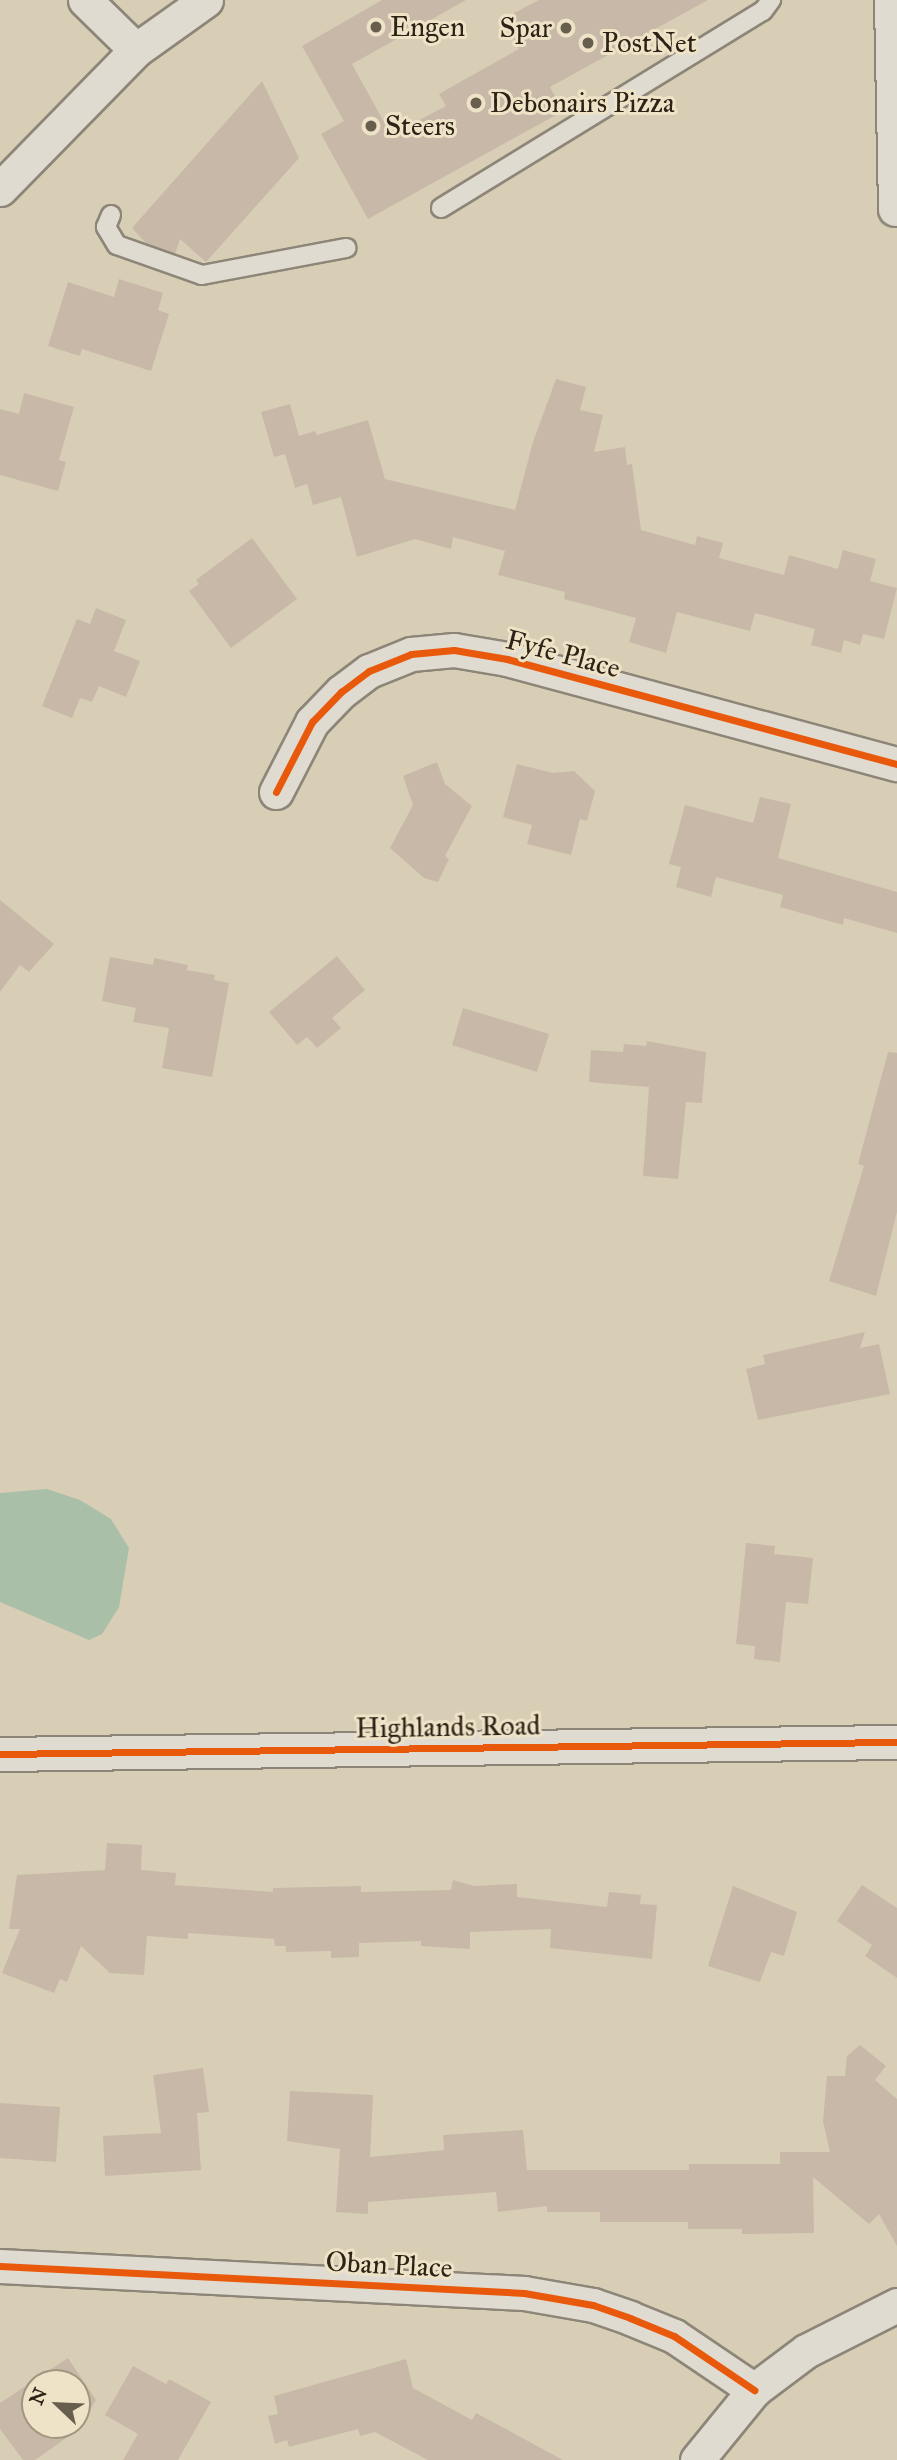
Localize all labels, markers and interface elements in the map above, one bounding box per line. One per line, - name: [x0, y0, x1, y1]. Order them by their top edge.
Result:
- place label: Engen: [390, 10, 465, 44]
- place label: Spar: [500, 11, 552, 45]
- marker: Engen: [368, 19, 384, 35]
- marker: Spar: [558, 20, 574, 36]
- place label: PostNet: [602, 26, 697, 60]
- marker: PostNet: [580, 35, 596, 51]
- place label: Debonairs Pizza: [490, 86, 675, 120]
- marker: Debonairs Pizza: [468, 95, 484, 111]
- place label: Steers: [385, 109, 455, 143]
- marker: Steers: [363, 118, 379, 134]
- street label: Fyfe Place: [502, 623, 624, 685]
- street label: Highlands Road: [355, 1709, 541, 1745]
- street label: Oban Place: [325, 2245, 453, 2285]
- north arrow: [21, 2369, 91, 2439]
- text: N: [24, 2384, 52, 2408]

